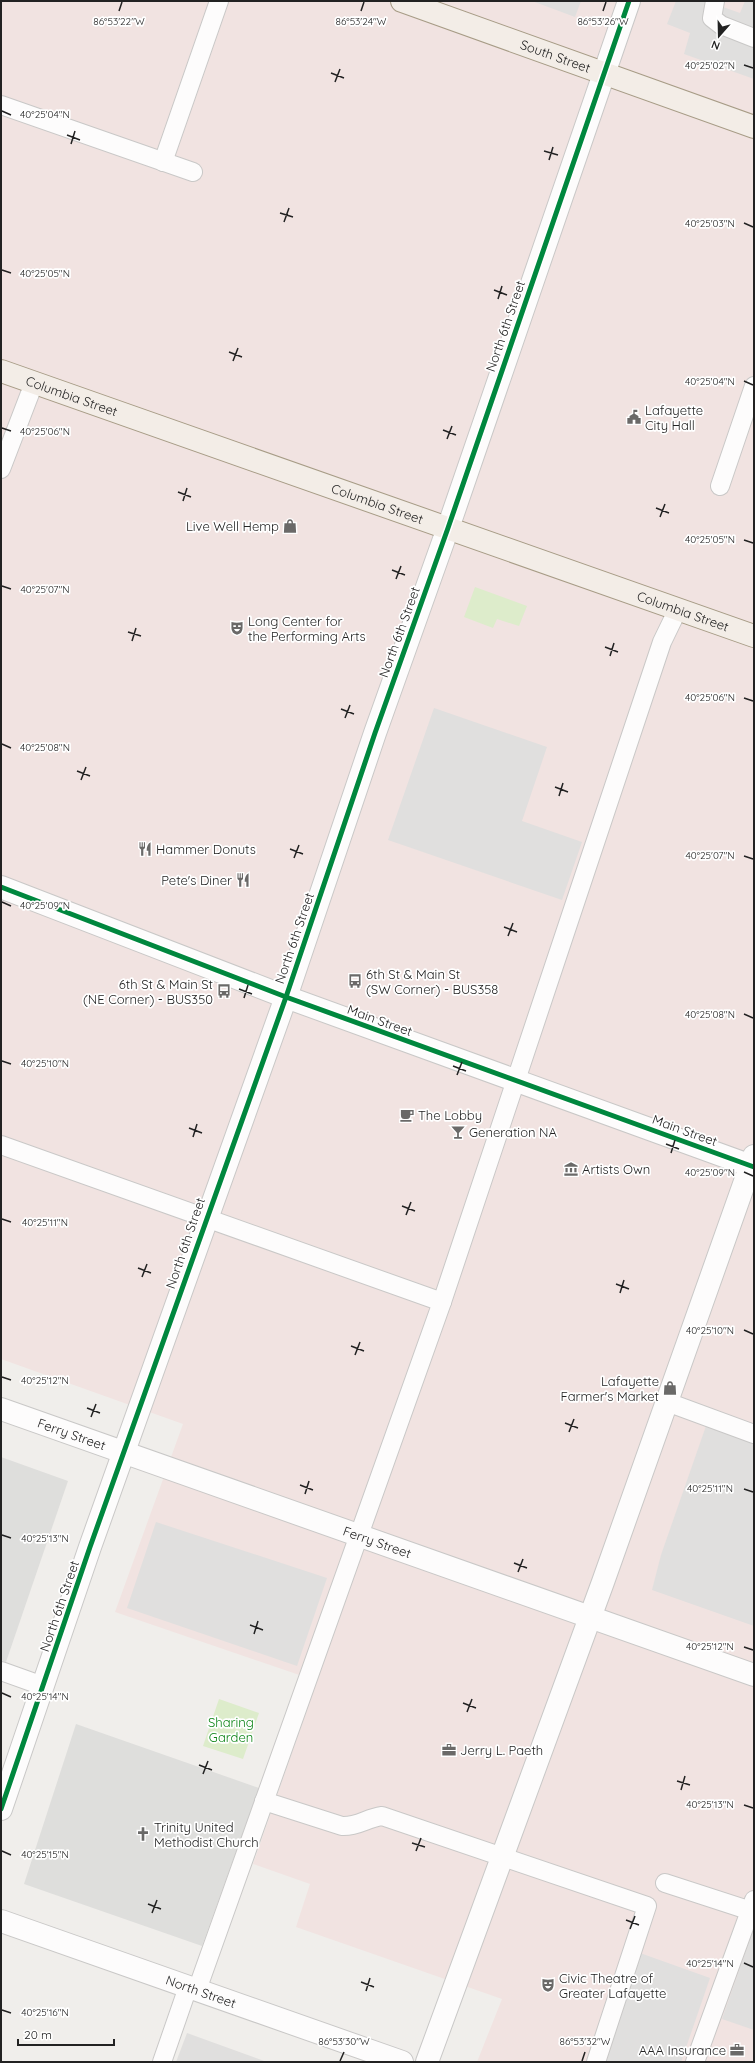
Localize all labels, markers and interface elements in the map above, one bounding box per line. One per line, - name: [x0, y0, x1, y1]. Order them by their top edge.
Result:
- text: 86°53'22"W: [93, 15, 145, 28]
- text: 86°53'24"W: [336, 15, 387, 28]
- text: 86°53'26"W: [577, 15, 629, 28]
- north arrow: [699, 16, 739, 56]
- street label: South Street: [518, 36, 593, 76]
- text: N: [709, 37, 722, 53]
- text: 40°25'02"N: [685, 59, 735, 72]
- text: 40°25'04"N: [20, 108, 70, 121]
- text: 40°25'03"N: [685, 217, 735, 230]
- text: 40°25'05"N: [20, 267, 70, 280]
- street label: North 6th Street: [482, 278, 528, 374]
- street label: Columbia Street: [24, 372, 120, 419]
- text: 40°25'04"N: [685, 375, 735, 388]
- place label: Lafayette City Hall: [645, 402, 703, 433]
- public building icon: Lafayette City Hall: [626, 409, 642, 425]
- text: 40°25'06"N: [20, 425, 70, 438]
- street label: Columbia Street: [329, 480, 425, 527]
- place label: Live Well Hemp: [186, 518, 279, 534]
- shop icon: Live Well Hemp: [282, 518, 298, 534]
- text: 40°25'05"N: [685, 533, 735, 546]
- text: 40°25'07"N: [20, 583, 70, 596]
- street label: North 6th Street: [375, 584, 423, 680]
- street label: Columbia Street: [635, 587, 731, 635]
- place label: Long Center for the Performing Arts: [248, 613, 366, 644]
- theatre icon: Long Center for the Performing Arts: [229, 620, 245, 636]
- text: 40°25'06"N: [685, 691, 735, 704]
- text: 40°25'08"N: [20, 741, 70, 754]
- restaurant icon: Hammer Donuts: [137, 841, 153, 857]
- place label: Hammer Donuts: [156, 841, 256, 857]
- text: 40°25'07"N: [685, 849, 735, 862]
- place label: Pete's Diner: [161, 872, 232, 888]
- restaurant icon: Pete's Diner: [235, 872, 251, 888]
- street label: North 6th Street: [271, 890, 317, 986]
- text: 40°25'09"N: [20, 899, 70, 912]
- place label: 6th St & Main St (SW Corner) - BUS358: [366, 966, 498, 997]
- bus stop icon: 6th St & Main St (SW Corner) - BUS358: [347, 973, 363, 989]
- place label: 6th St & Main St (NE Corner) - BUS350: [83, 976, 213, 1007]
- bus stop icon: 6th St & Main St (NE Corner) - BUS350: [216, 983, 232, 999]
- street label: Main Street: [345, 1001, 415, 1039]
- text: 40°25'08"N: [685, 1008, 735, 1021]
- text: 40°25'10"N: [21, 1057, 69, 1070]
- cafe icon: The Lobby: [399, 1107, 415, 1123]
- place label: The Lobby: [418, 1107, 482, 1123]
- street label: Main Street: [650, 1111, 720, 1149]
- bar icon: Generation NA: [450, 1124, 466, 1140]
- place label: Generation NA: [469, 1124, 558, 1140]
- museum icon: Artists Own: [563, 1161, 579, 1177]
- place label: Artists Own: [582, 1161, 650, 1177]
- text: 40°25'09"N: [685, 1166, 735, 1179]
- street label: North 6th Street: [162, 1195, 208, 1291]
- text: 40°25'11"N: [22, 1216, 68, 1229]
- text: 40°25'10"N: [686, 1324, 734, 1337]
- place label: Lafayette Farmer's Market: [561, 1373, 659, 1404]
- text: 40°25'12"N: [21, 1374, 69, 1387]
- shop icon: Lafayette Farmer's Market: [662, 1380, 678, 1396]
- street label: Ferry Street: [36, 1415, 108, 1453]
- text: 40°25'11"N: [687, 1482, 733, 1495]
- street label: Ferry Street: [341, 1523, 413, 1561]
- text: 40°25'13"N: [21, 1532, 69, 1545]
- street label: North 6th Street: [36, 1558, 82, 1654]
- text: 40°25'12"N: [686, 1640, 734, 1653]
- text: 40°25'14"N: [21, 1690, 69, 1703]
- park label: Sharing Garden: [208, 1714, 254, 1745]
- office icon: Jerry L. Paeth: [441, 1742, 457, 1758]
- place label: Jerry L. Paeth: [460, 1742, 543, 1758]
- text: 40°25'13"N: [686, 1798, 734, 1811]
- place label: Trinity United Methodist Church: [154, 1819, 259, 1850]
- church icon: Trinity United Methodist Church: [135, 1826, 151, 1842]
- text: 40°25'15"N: [21, 1848, 69, 1861]
- text: 40°25'14"N: [686, 1957, 734, 1970]
- place label: Civic Theatre of Greater Lafayette: [559, 1970, 666, 2001]
- street label: North Street: [164, 1972, 238, 2011]
- theatre icon: Civic Theatre of Greater Lafayette: [540, 1977, 556, 1993]
- text: 40°25'16"N: [21, 2006, 69, 2019]
- scale bar: [18, 2021, 114, 2047]
- text: 20 m: [24, 2027, 52, 2042]
- text: 86°53'30"W: [318, 2035, 370, 2048]
- text: 86°53'32"W: [560, 2035, 611, 2048]
- place label: AAA Insurance: [639, 2042, 726, 2058]
- office icon: AAA Insurance: [729, 2042, 745, 2058]

